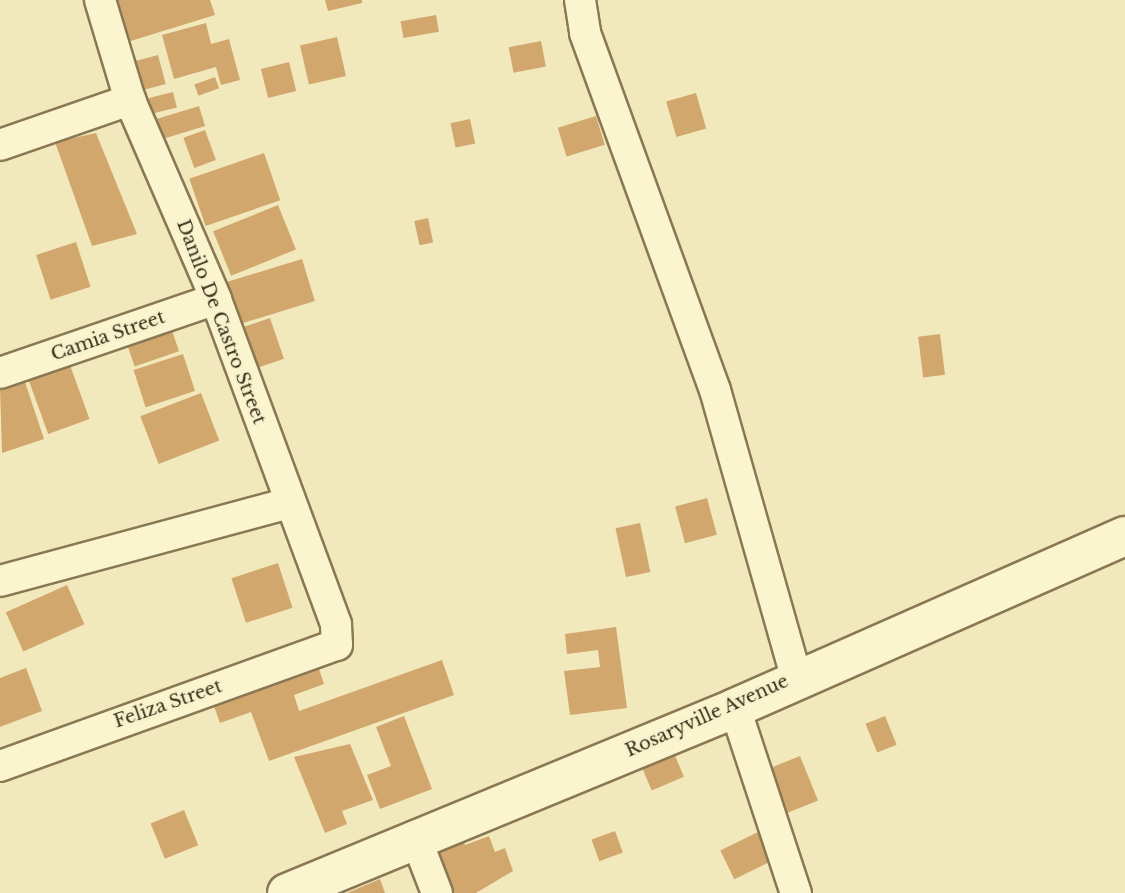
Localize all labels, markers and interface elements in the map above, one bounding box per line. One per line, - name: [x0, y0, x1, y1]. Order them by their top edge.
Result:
- street label: Danilo De Castro Street: [172, 217, 270, 427]
- street label: Camia Street: [48, 306, 168, 366]
- street label: Rosaryville Avenue: [622, 670, 792, 762]
- street label: Feliza Street: [111, 675, 225, 733]

